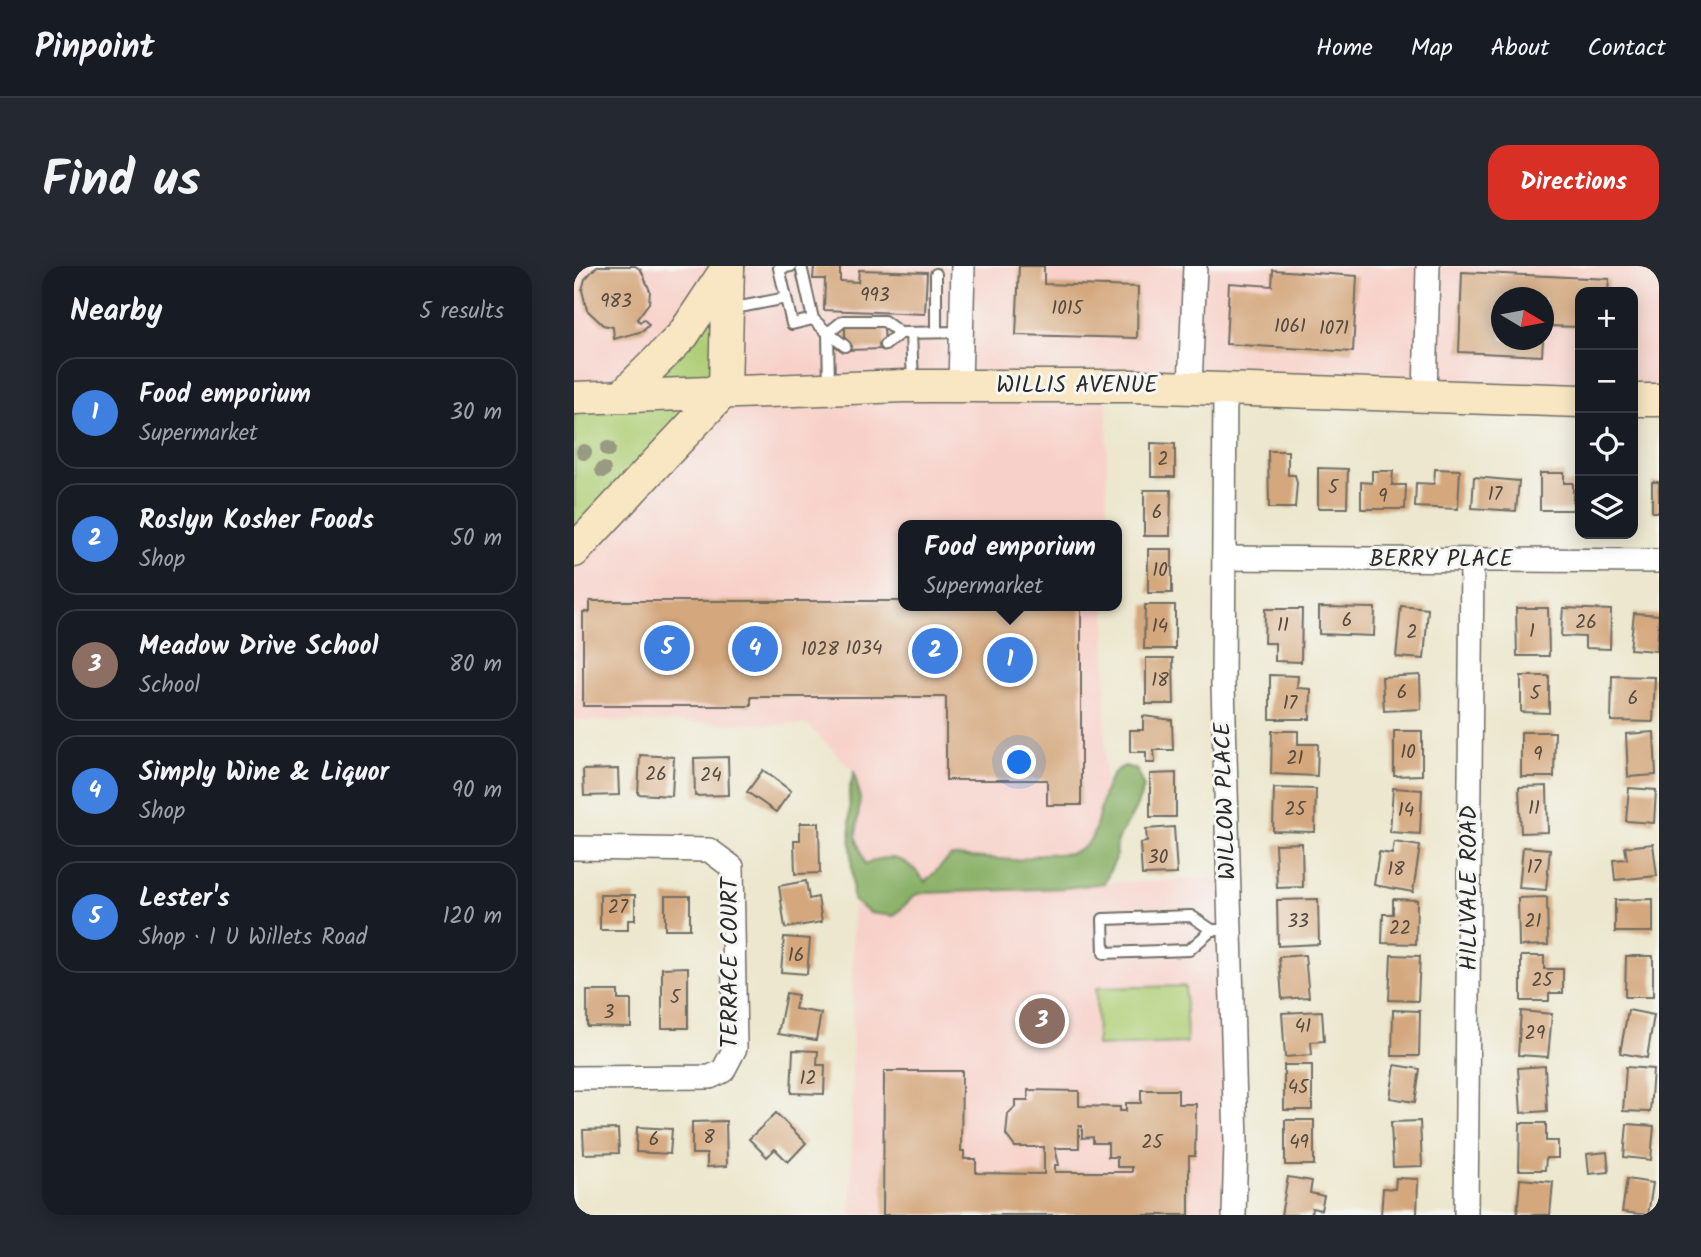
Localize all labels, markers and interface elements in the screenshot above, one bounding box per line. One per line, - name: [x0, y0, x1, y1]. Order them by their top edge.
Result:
- text: Pinpoint: [35, 22, 155, 75]
- text: Home: [1316, 29, 1373, 68]
- text: Map: [1411, 29, 1453, 68]
- text: About: [1491, 29, 1549, 68]
- text: Contact: [1587, 29, 1666, 68]
- text: Find us: [42, 143, 200, 221]
- button: Directions: [1488, 145, 1659, 220]
- house number: 993: [860, 281, 890, 311]
- house number: 983: [600, 287, 632, 317]
- north arrow: [1491, 287, 1554, 350]
- map controls: [1575, 287, 1638, 539]
- button: +: [1575, 287, 1638, 350]
- text: Nearby: [70, 288, 162, 336]
- text: 5 results: [419, 294, 504, 330]
- house number: 1015: [1051, 294, 1085, 324]
- house number: 1061: [1274, 312, 1306, 342]
- house number: 1071: [1319, 314, 1349, 344]
- button: −: [1575, 350, 1638, 413]
- street label: WILLIS AVENUE: [996, 368, 1158, 404]
- text: Food emporium: [139, 374, 311, 416]
- text: 1: [92, 395, 98, 431]
- text: 30 m: [450, 395, 502, 431]
- button: locate: [1575, 413, 1638, 476]
- text: Supermarket: [139, 416, 258, 452]
- house number: 2: [1157, 445, 1169, 475]
- house number: 5: [1328, 473, 1340, 503]
- button: layers: [1575, 476, 1638, 539]
- house number: 17: [1488, 480, 1504, 510]
- house number: 9: [1378, 482, 1388, 512]
- house number: 6: [1152, 498, 1162, 528]
- text: Roslyn Kosher Foods: [139, 500, 374, 542]
- popup: [898, 520, 1122, 611]
- text: 2: [88, 521, 102, 557]
- text: 50 m: [451, 521, 502, 557]
- text: Food emporium: [924, 527, 1096, 569]
- text: Shop: [139, 542, 185, 578]
- street label: BERRY PLACE: [1369, 542, 1513, 578]
- house number: 10: [1152, 556, 1168, 586]
- text: Supermarket: [924, 569, 1043, 605]
- house number: 6: [1342, 606, 1352, 636]
- house number: 26: [1575, 608, 1597, 638]
- house number: 11: [1277, 611, 1289, 641]
- house number: 14: [1152, 612, 1168, 642]
- house number: 1: [1529, 617, 1535, 647]
- house number: 2: [1406, 618, 1418, 648]
- pin: 5: [644, 622, 690, 674]
- pin: 4: [732, 623, 778, 675]
- pin: 2: [912, 625, 958, 677]
- text: Meadow Drive School: [139, 626, 378, 668]
- house number: 1034: [846, 634, 882, 664]
- pin: 1: [987, 634, 1033, 686]
- house number: 1028: [801, 635, 840, 665]
- text: 3: [89, 647, 101, 683]
- text: 80 m: [449, 647, 502, 683]
- house number: 18: [1151, 666, 1169, 696]
- text: School: [139, 668, 200, 704]
- house number: 6: [1397, 678, 1407, 708]
- house number: 5: [1530, 679, 1542, 709]
- house number: 6: [1628, 684, 1638, 714]
- house number: 17: [1283, 689, 1299, 719]
- street label: WILLOW PLACE: [1205, 721, 1247, 880]
- house number: 10: [1400, 738, 1416, 768]
- house number: 9: [1533, 740, 1543, 770]
- house number: 21: [1286, 744, 1304, 774]
- your location: [1002, 745, 1036, 779]
- text: Simply Wine & Liquor: [139, 752, 389, 794]
- house number: 26: [645, 760, 667, 790]
- house number: 24: [700, 761, 722, 791]
- text: 4: [89, 773, 101, 809]
- text: 90 m: [452, 773, 502, 809]
- text: Shop: [139, 794, 185, 830]
- house number: 11: [1528, 794, 1540, 824]
- house number: 25: [1284, 795, 1307, 825]
- house number: 14: [1398, 796, 1414, 826]
- street label: HILLVALE ROAD: [1452, 805, 1488, 971]
- house number: 30: [1148, 843, 1168, 873]
- house number: 17: [1527, 853, 1543, 883]
- house number: 18: [1387, 855, 1405, 885]
- street label: TERRACE COURT: [713, 876, 749, 1048]
- text: Lester's: [139, 878, 230, 920]
- house number: 27: [608, 893, 629, 923]
- text: 5: [89, 899, 101, 935]
- text: 120 m: [442, 899, 502, 935]
- house number: 33: [1287, 907, 1309, 937]
- house number: 21: [1524, 907, 1542, 937]
- house number: 22: [1389, 914, 1411, 944]
- text: Shop · I U Willets Road: [139, 920, 367, 956]
- house number: 16: [788, 941, 804, 971]
- house number: 25: [1531, 966, 1554, 996]
- house number: 5: [670, 983, 682, 1013]
- pin: 3: [1019, 995, 1065, 1047]
- house number: 3: [604, 998, 615, 1028]
- house number: 41: [1295, 1012, 1311, 1042]
- house number: 29: [1525, 1019, 1545, 1049]
- house number: 12: [799, 1064, 817, 1094]
- house number: 45: [1288, 1073, 1310, 1103]
- house number: 8: [703, 1123, 715, 1153]
- house number: 6: [649, 1125, 659, 1155]
- house number: 25: [1141, 1128, 1164, 1158]
- house number: 49: [1289, 1128, 1309, 1158]

